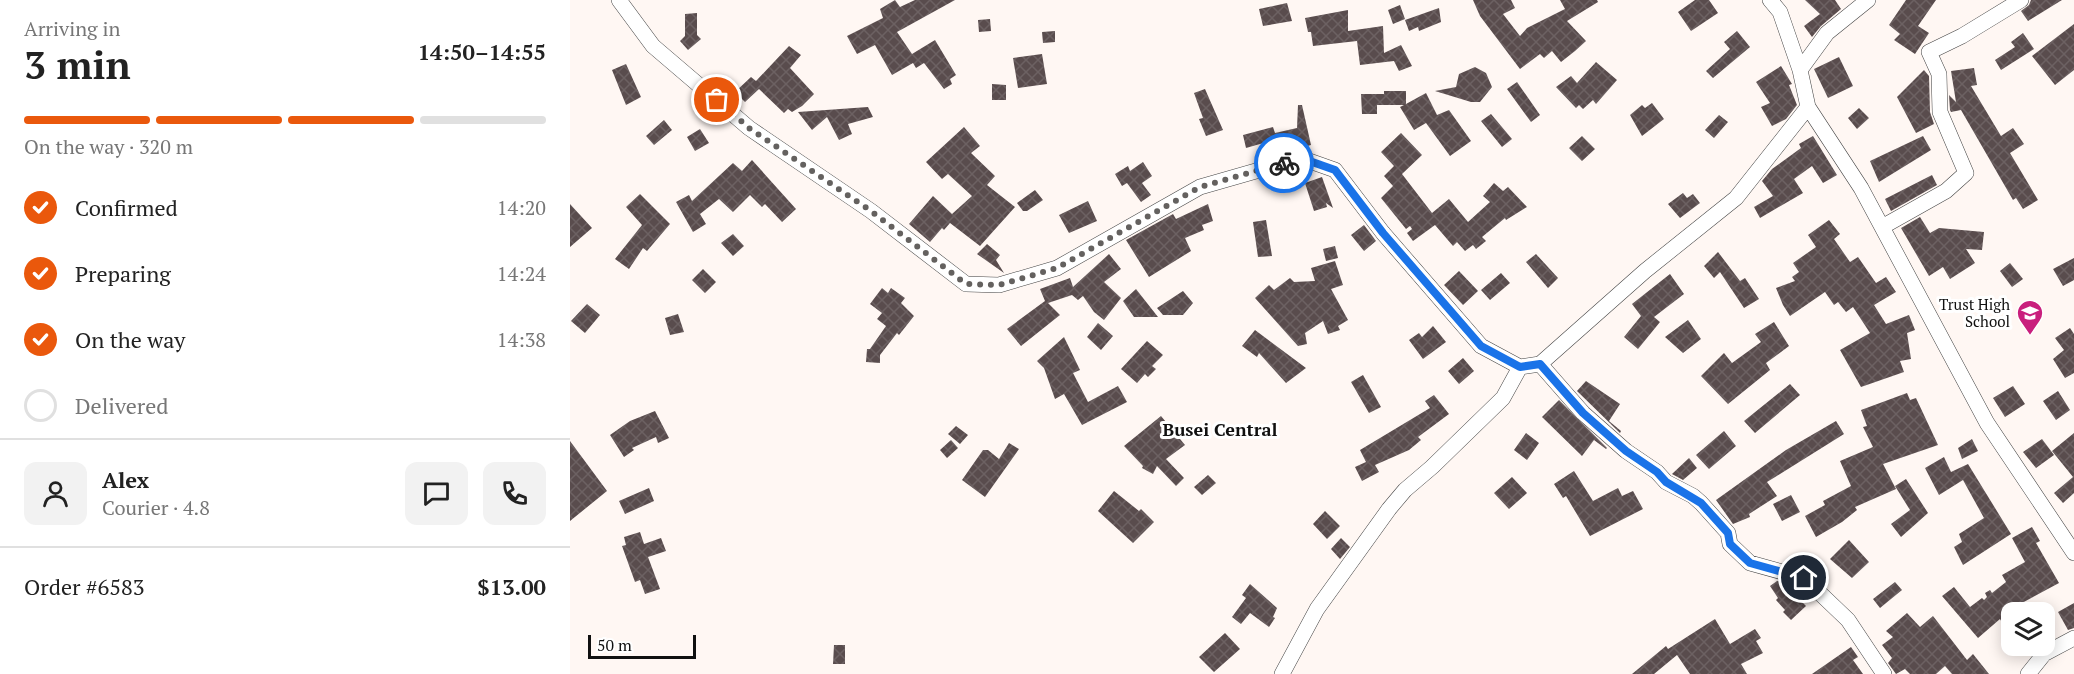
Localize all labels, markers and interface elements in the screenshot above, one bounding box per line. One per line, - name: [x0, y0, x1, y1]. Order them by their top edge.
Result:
- text: Arriving in: [24, 15, 120, 42]
- text: 14:50–14:55: [418, 37, 546, 66]
- text: 3 min: [24, 38, 131, 90]
- pin: [691, 74, 742, 125]
- icon: bag: [700, 83, 733, 116]
- text: On the way · 320 m: [24, 133, 193, 160]
- courier: [1254, 133, 1314, 193]
- icon: bike: [1268, 147, 1301, 180]
- icon: check: [24, 191, 57, 224]
- text: Confirmed: [75, 193, 178, 222]
- text: 14:20: [497, 194, 546, 221]
- icon: check: [24, 257, 57, 290]
- text: Preparing: [75, 259, 171, 288]
- text: 14:24: [497, 260, 546, 287]
- place label: Trust High School: [1939, 294, 2010, 331]
- school or university icon: Trust High School: [2015, 298, 2045, 336]
- icon: check: [24, 323, 57, 356]
- text: On the way: [75, 325, 185, 354]
- text: 14:38: [497, 326, 546, 353]
- text: Delivered: [75, 391, 168, 420]
- district label: Busei Central: [1162, 417, 1278, 441]
- button: person: [24, 462, 87, 525]
- button: chat: [405, 462, 468, 525]
- button: phone: [483, 462, 546, 525]
- text: Alex: [102, 465, 149, 494]
- text: Courier · 4.8: [102, 494, 210, 521]
- pin: [1778, 552, 1829, 603]
- icon: home: [1787, 561, 1820, 594]
- text: Order #6583: [24, 572, 144, 601]
- text: $13.00: [477, 572, 546, 601]
- map controls: [2001, 602, 2055, 656]
- button: layers: [2001, 602, 2055, 656]
- scale bar: [588, 632, 696, 660]
- text: 50 m: [597, 634, 632, 656]

